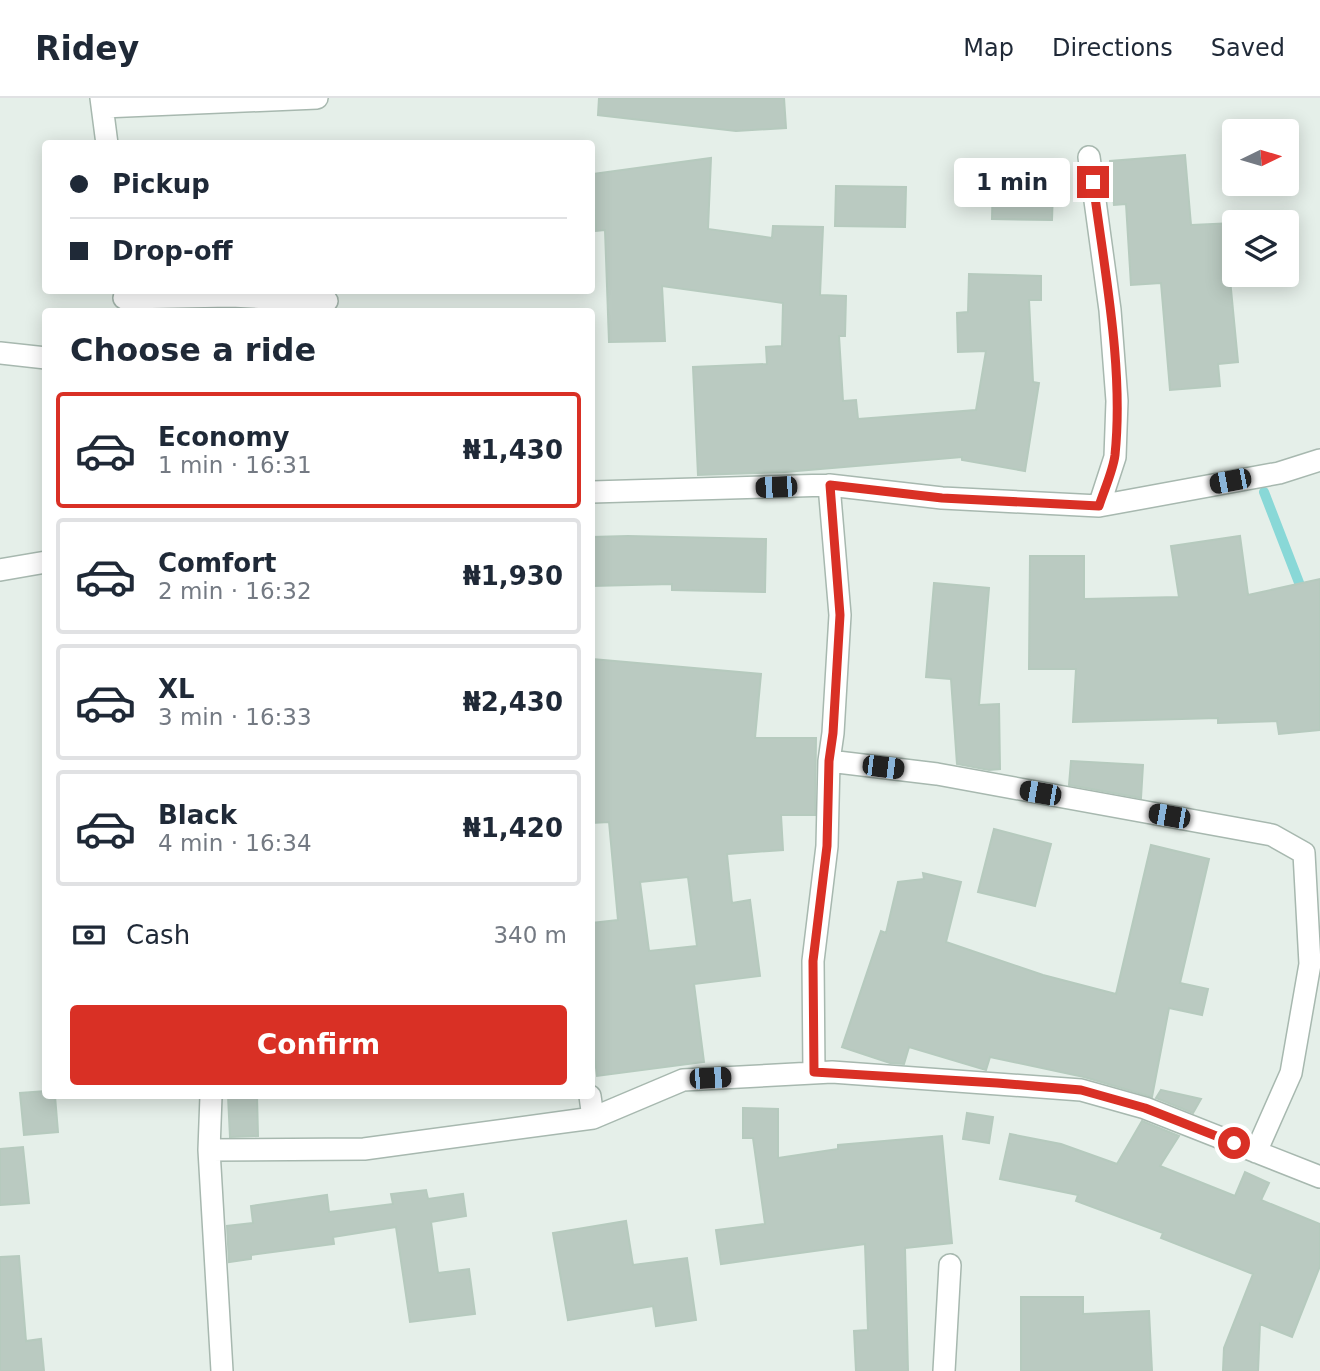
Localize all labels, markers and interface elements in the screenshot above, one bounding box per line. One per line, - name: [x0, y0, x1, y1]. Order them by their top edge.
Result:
- text: Ridey: [35, 29, 139, 68]
- text: Map: [963, 34, 1014, 62]
- text: Directions: [1052, 34, 1173, 62]
- text: Saved: [1211, 34, 1285, 62]
- north arrow: [1222, 119, 1298, 196]
- map controls: [1222, 119, 1299, 287]
- callout: 1 min: [953, 158, 1068, 206]
- route end: [1077, 166, 1109, 198]
- text: Pickup: [112, 169, 210, 199]
- text: 1 min: [976, 169, 1048, 195]
- button: layers: [1222, 210, 1299, 287]
- text: Drop-off: [112, 236, 233, 266]
- text: Choose a ride: [70, 331, 316, 369]
- icon: car: [74, 419, 137, 482]
- text: Economy: [158, 422, 289, 452]
- text: ₦1,430: [463, 435, 563, 465]
- text: 1 min · 16:31: [158, 452, 312, 478]
- car: [1208, 467, 1253, 495]
- car: [755, 476, 798, 498]
- icon: car: [74, 545, 137, 608]
- text: Comfort: [158, 548, 276, 578]
- text: ₦1,930: [463, 561, 563, 591]
- text: 2 min · 16:32: [158, 578, 312, 604]
- icon: car: [74, 671, 137, 734]
- text: XL: [158, 674, 195, 704]
- text: ₦2,430: [463, 687, 563, 717]
- text: 3 min · 16:33: [158, 704, 312, 730]
- car: [861, 754, 906, 780]
- car: [1018, 779, 1063, 807]
- icon: car: [74, 797, 137, 860]
- text: Black: [158, 800, 237, 830]
- car: [1147, 802, 1192, 830]
- text: ₦1,420: [463, 813, 563, 843]
- text: 4 min · 16:34: [158, 830, 312, 856]
- icon: cash: [70, 916, 108, 954]
- text: Cash: [126, 920, 190, 950]
- text: 340 m: [493, 922, 567, 948]
- button: Confirm: [70, 1005, 567, 1085]
- car: [689, 1066, 732, 1090]
- route start: [1218, 1127, 1250, 1159]

